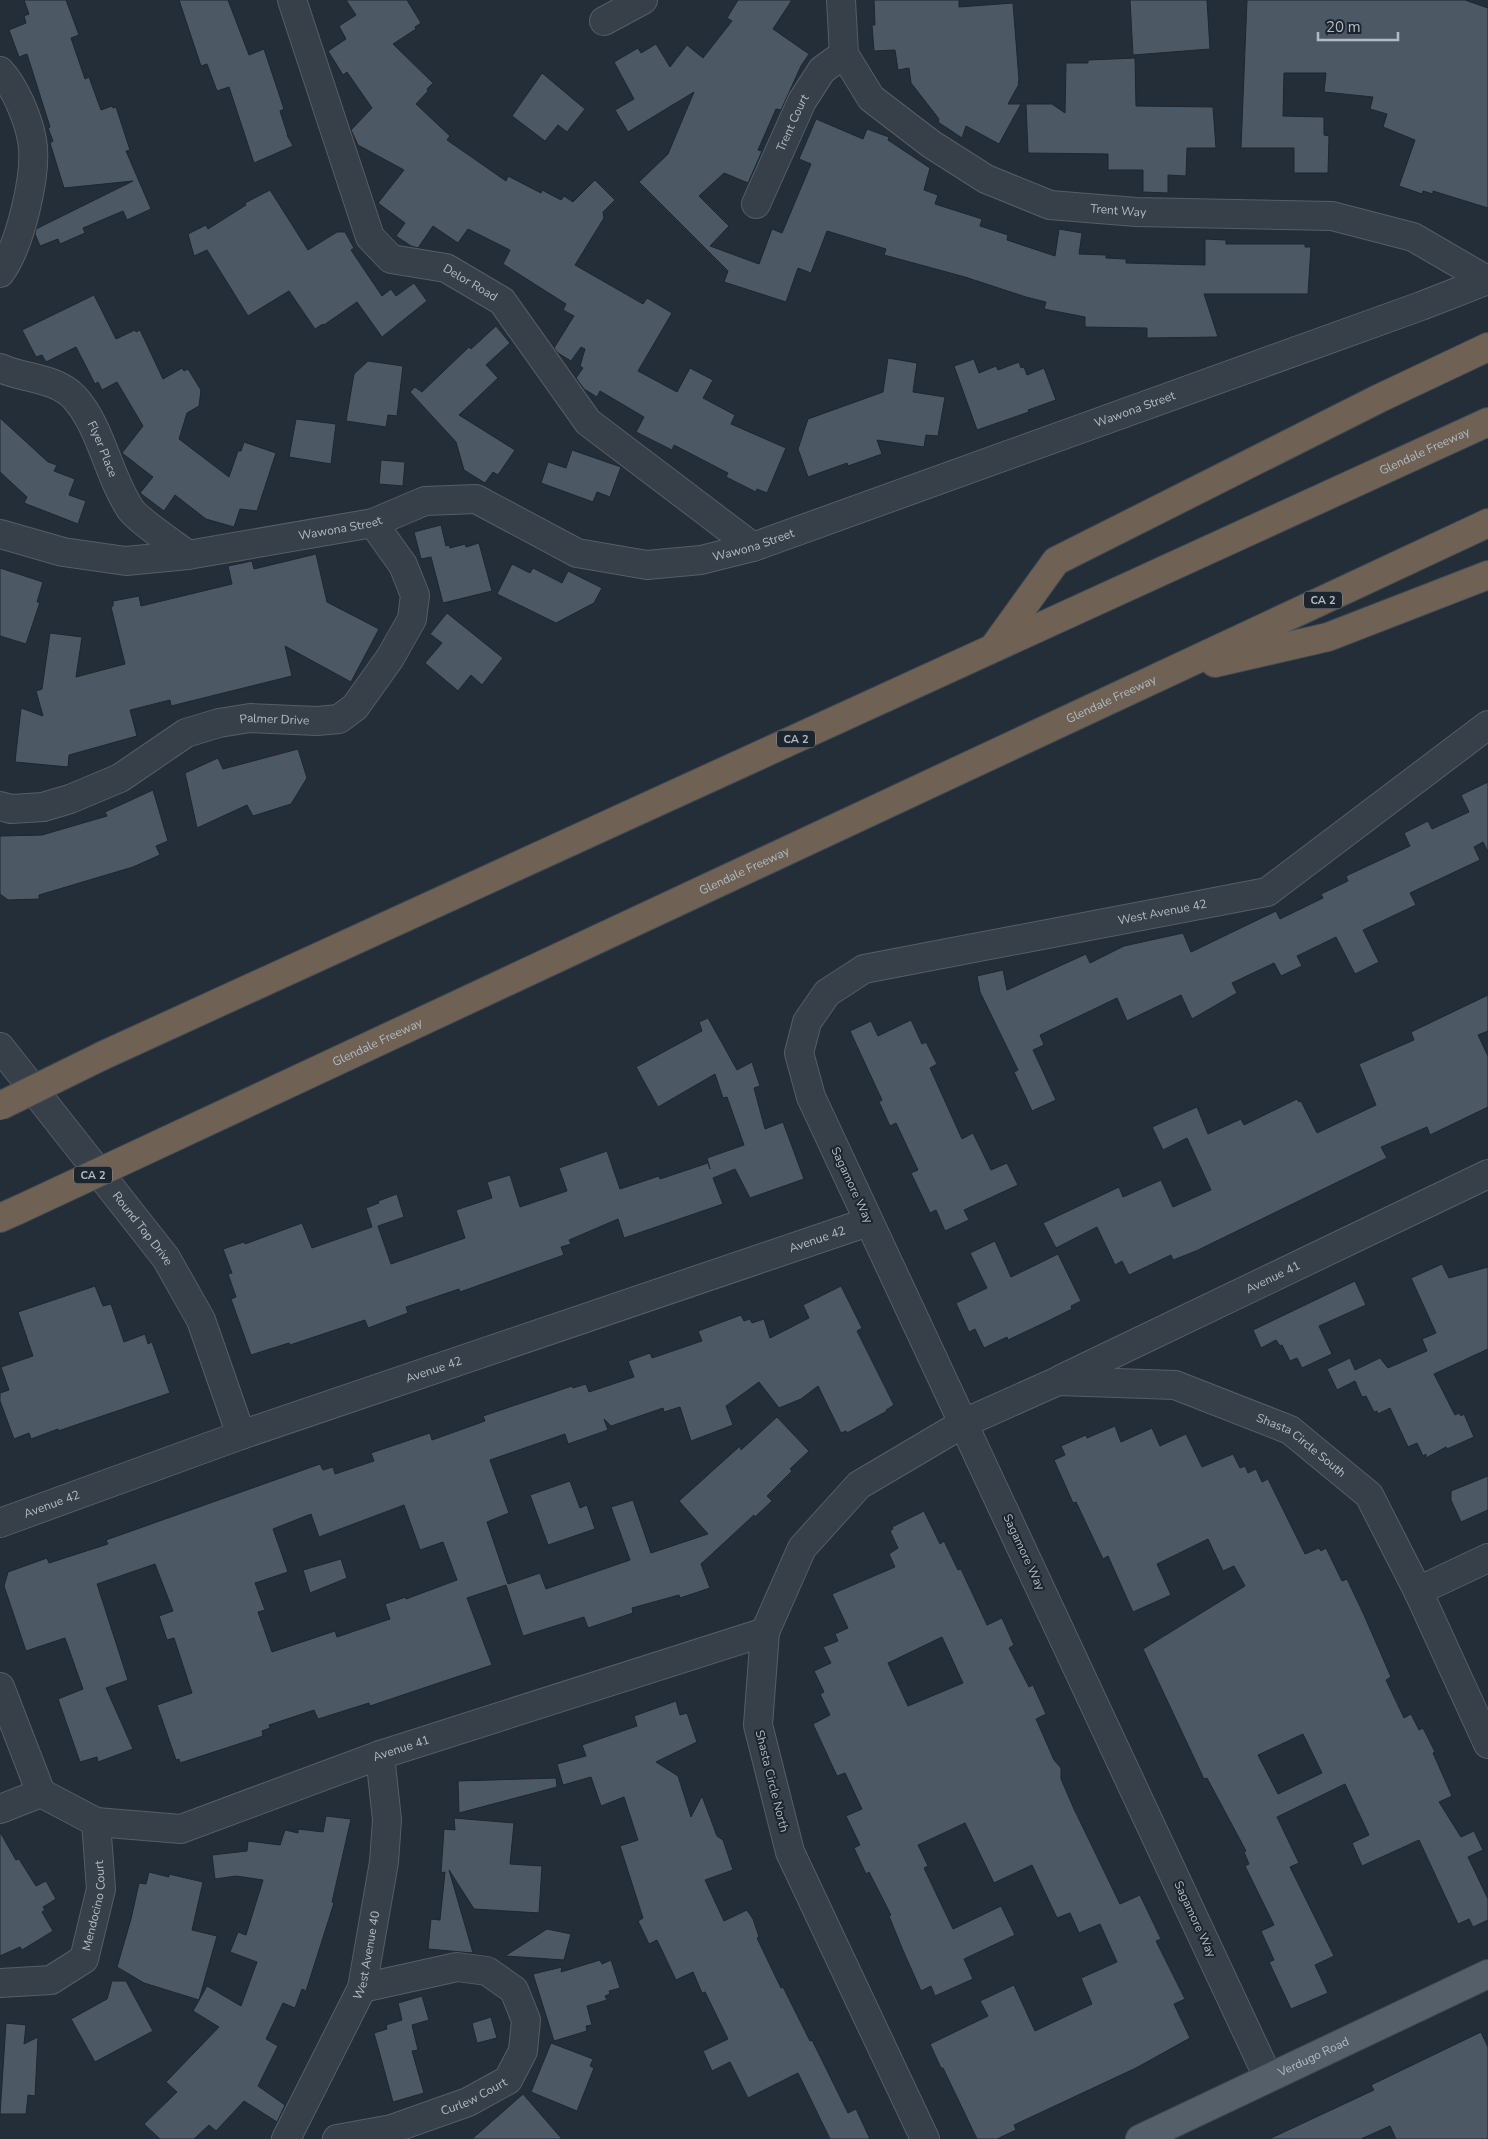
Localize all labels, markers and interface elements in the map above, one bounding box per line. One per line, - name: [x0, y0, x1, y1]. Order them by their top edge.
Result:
- scale bar: [1318, 10, 1398, 42]
- text: 20 m: [1326, 17, 1361, 37]
- street label: Trent Court: [773, 90, 813, 154]
- street label: Trent Way: [1090, 200, 1147, 220]
- street label: Delor Road: [440, 260, 501, 305]
- street label: Wawona Street: [1092, 387, 1178, 431]
- street label: Flyer Place: [84, 418, 121, 479]
- street label: Glendale Freeway: [1377, 423, 1473, 479]
- street label: Wawona Street: [297, 512, 385, 544]
- street label: Wawona Street: [711, 525, 797, 565]
- road number: CA 2: [1304, 592, 1342, 608]
- street label: Glendale Freeway: [1063, 671, 1159, 727]
- street label: Palmer Drive: [238, 710, 310, 729]
- road number: CA 2: [777, 731, 815, 748]
- street label: Glendale Freeway: [697, 842, 793, 899]
- street label: West Avenue 42: [1116, 896, 1208, 928]
- street label: Glendale Freeway: [330, 1014, 426, 1070]
- street label: Sagamore Way: [827, 1144, 877, 1227]
- road number: CA 2: [74, 1166, 112, 1184]
- street label: Round Top Drive: [109, 1188, 177, 1268]
- street label: Avenue 42: [787, 1222, 847, 1256]
- street label: Avenue 41: [1243, 1257, 1303, 1297]
- street label: Avenue 42: [403, 1353, 464, 1387]
- street label: Shasta Circle South: [1254, 1410, 1349, 1481]
- street label: Avenue 42: [22, 1487, 82, 1522]
- street label: Sagamore Way: [999, 1511, 1049, 1594]
- street label: Shasta Circle North: [752, 1728, 792, 1834]
- street label: Avenue 41: [371, 1732, 431, 1765]
- street label: Mendocino Court: [78, 1859, 109, 1952]
- street label: Sagamore Way: [1170, 1878, 1220, 1961]
- street label: West Avenue 40: [349, 1910, 383, 2002]
- street label: Verdugo Road: [1274, 2033, 1352, 2081]
- street label: Curlew Court: [438, 2074, 511, 2119]

